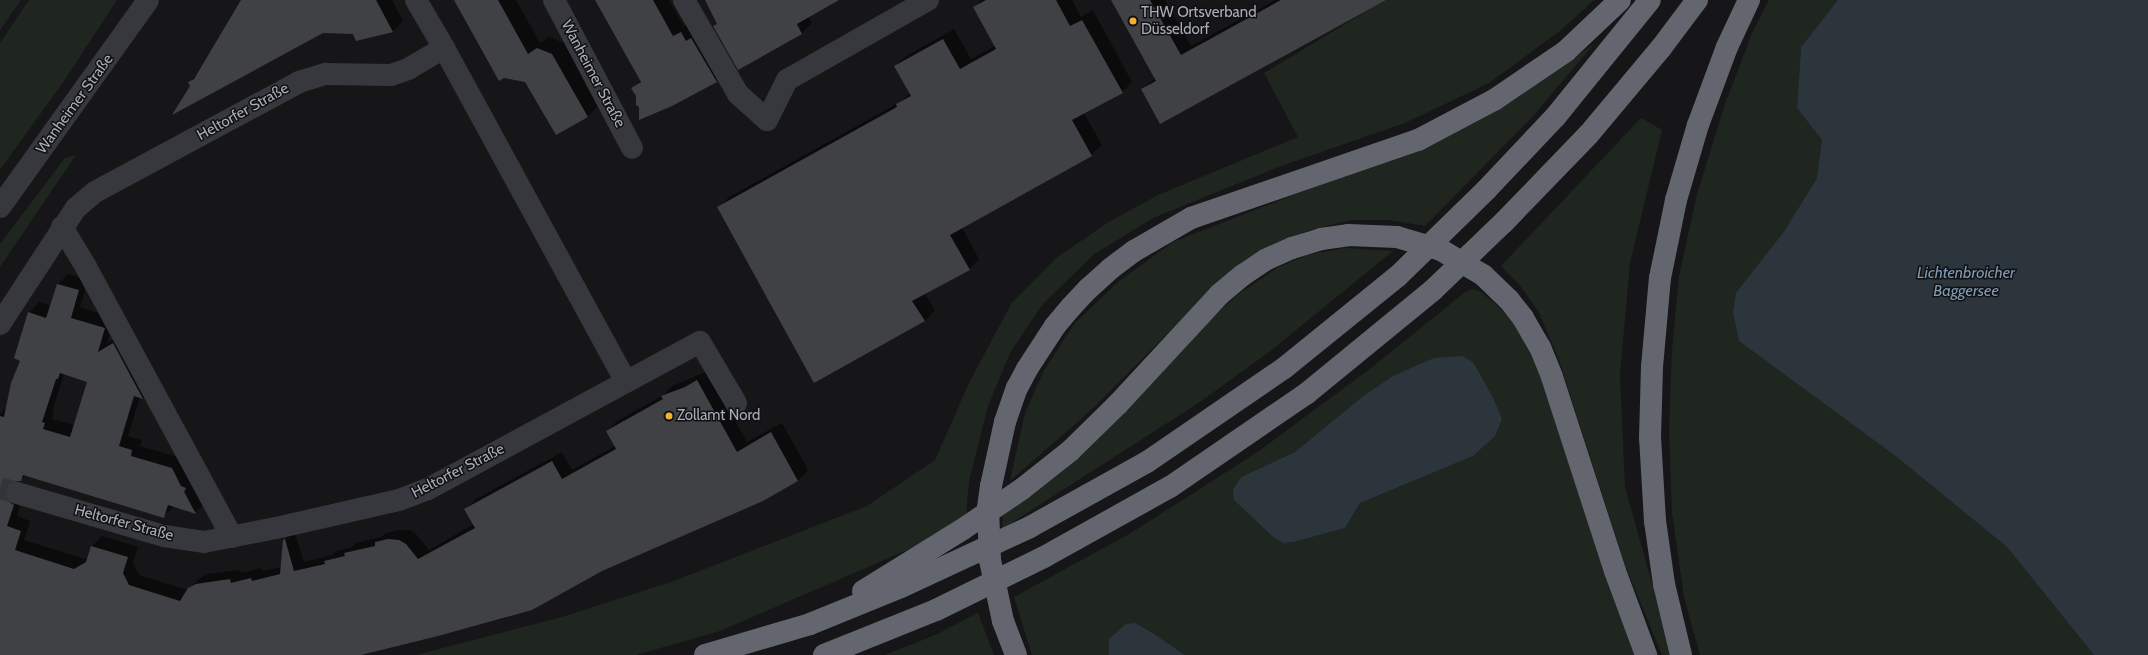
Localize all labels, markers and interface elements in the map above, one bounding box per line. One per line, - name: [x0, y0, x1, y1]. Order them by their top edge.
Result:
- place label: THW Ortsverband Düsseldorf: [1141, 3, 1256, 38]
- marker: THW Ortsverband Düsseldorf: [1128, 16, 1138, 26]
- street label: Wanheimer Straße: [557, 17, 629, 131]
- street label: Wanheimer Straße: [33, 51, 117, 157]
- street label: Heltorfer Straße: [194, 79, 292, 145]
- water label: Lichtenbroicher Baggersee: [1917, 263, 2015, 301]
- place label: Zollamt Nord: [677, 407, 760, 425]
- marker: Zollamt Nord: [664, 411, 674, 421]
- street label: Heltorfer Straße: [409, 440, 507, 502]
- street label: Heltorfer Straße: [73, 501, 175, 545]

